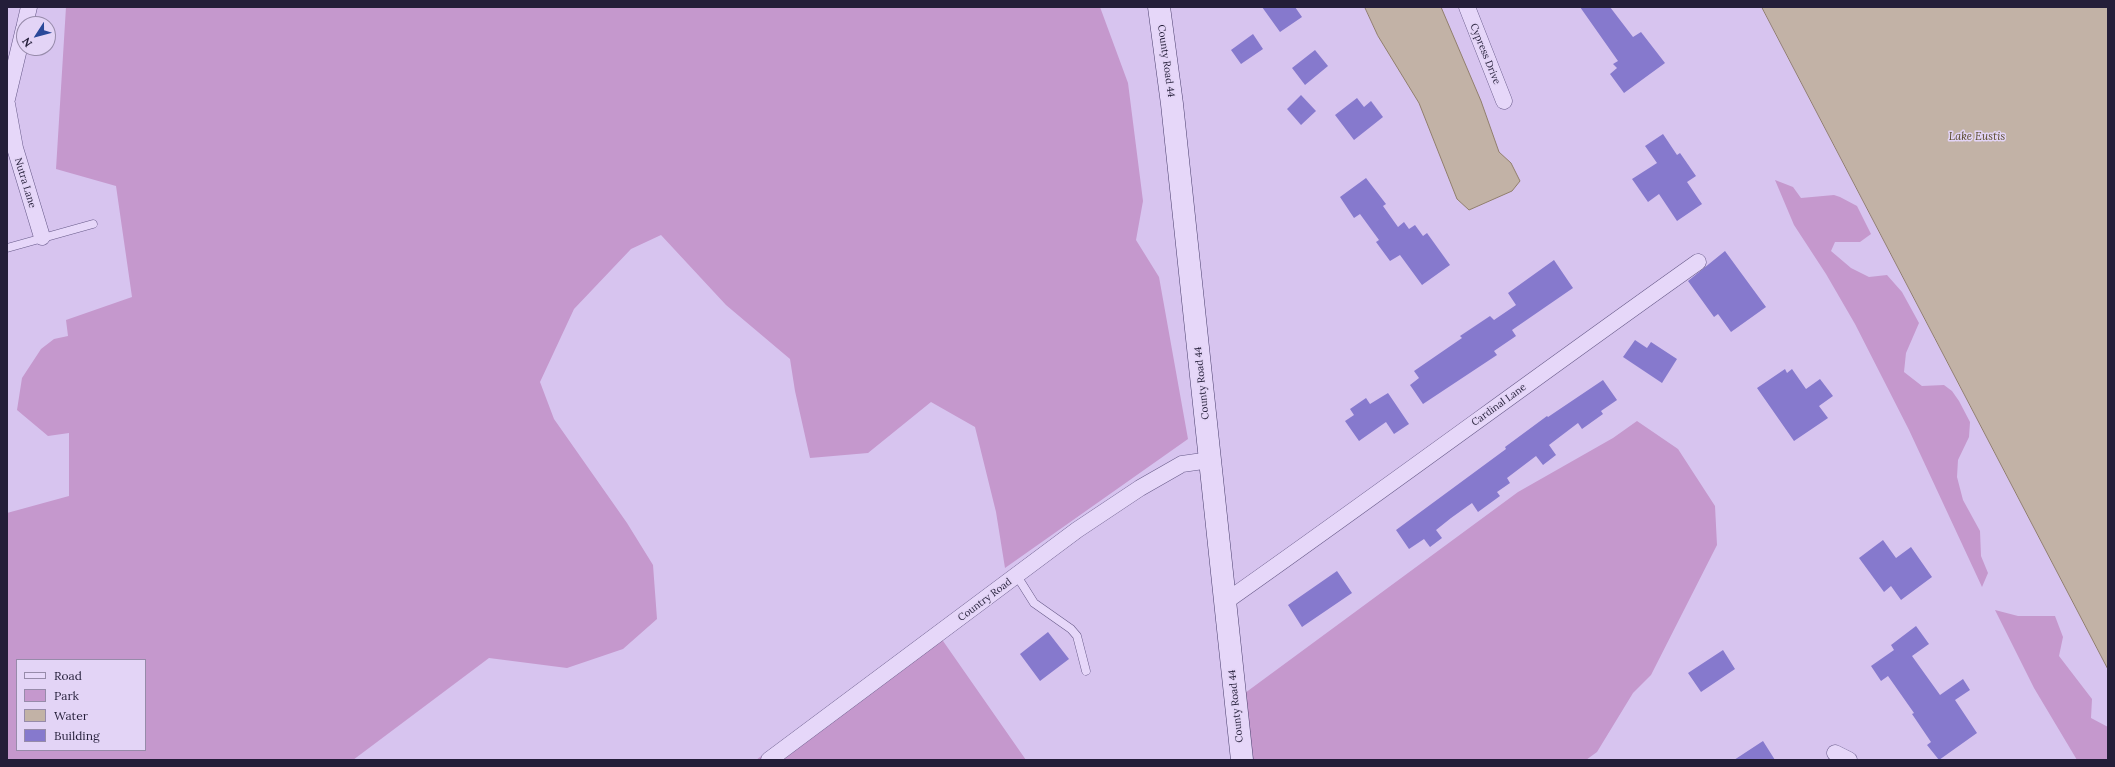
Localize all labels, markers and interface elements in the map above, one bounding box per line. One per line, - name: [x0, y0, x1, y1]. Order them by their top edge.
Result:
- north arrow: [16, 16, 56, 56]
- street label: Cypress Drive: [1467, 22, 1503, 86]
- street label: County Road 44: [1155, 24, 1177, 98]
- text: N: [19, 35, 35, 50]
- water label: Lake Eustis: [1949, 130, 2005, 144]
- street label: Nutra Lane: [12, 156, 38, 210]
- street label: County Road 44: [1192, 346, 1212, 420]
- street label: Cardinal Lane: [1469, 381, 1529, 429]
- street label: Country Road: [956, 576, 1014, 624]
- legend: [16, 659, 146, 751]
- text: Road: [54, 668, 82, 683]
- street label: County Road 44: [1226, 669, 1246, 743]
- text: Park: [54, 688, 79, 703]
- text: Water: [54, 708, 88, 723]
- text: Building: [54, 728, 100, 743]

